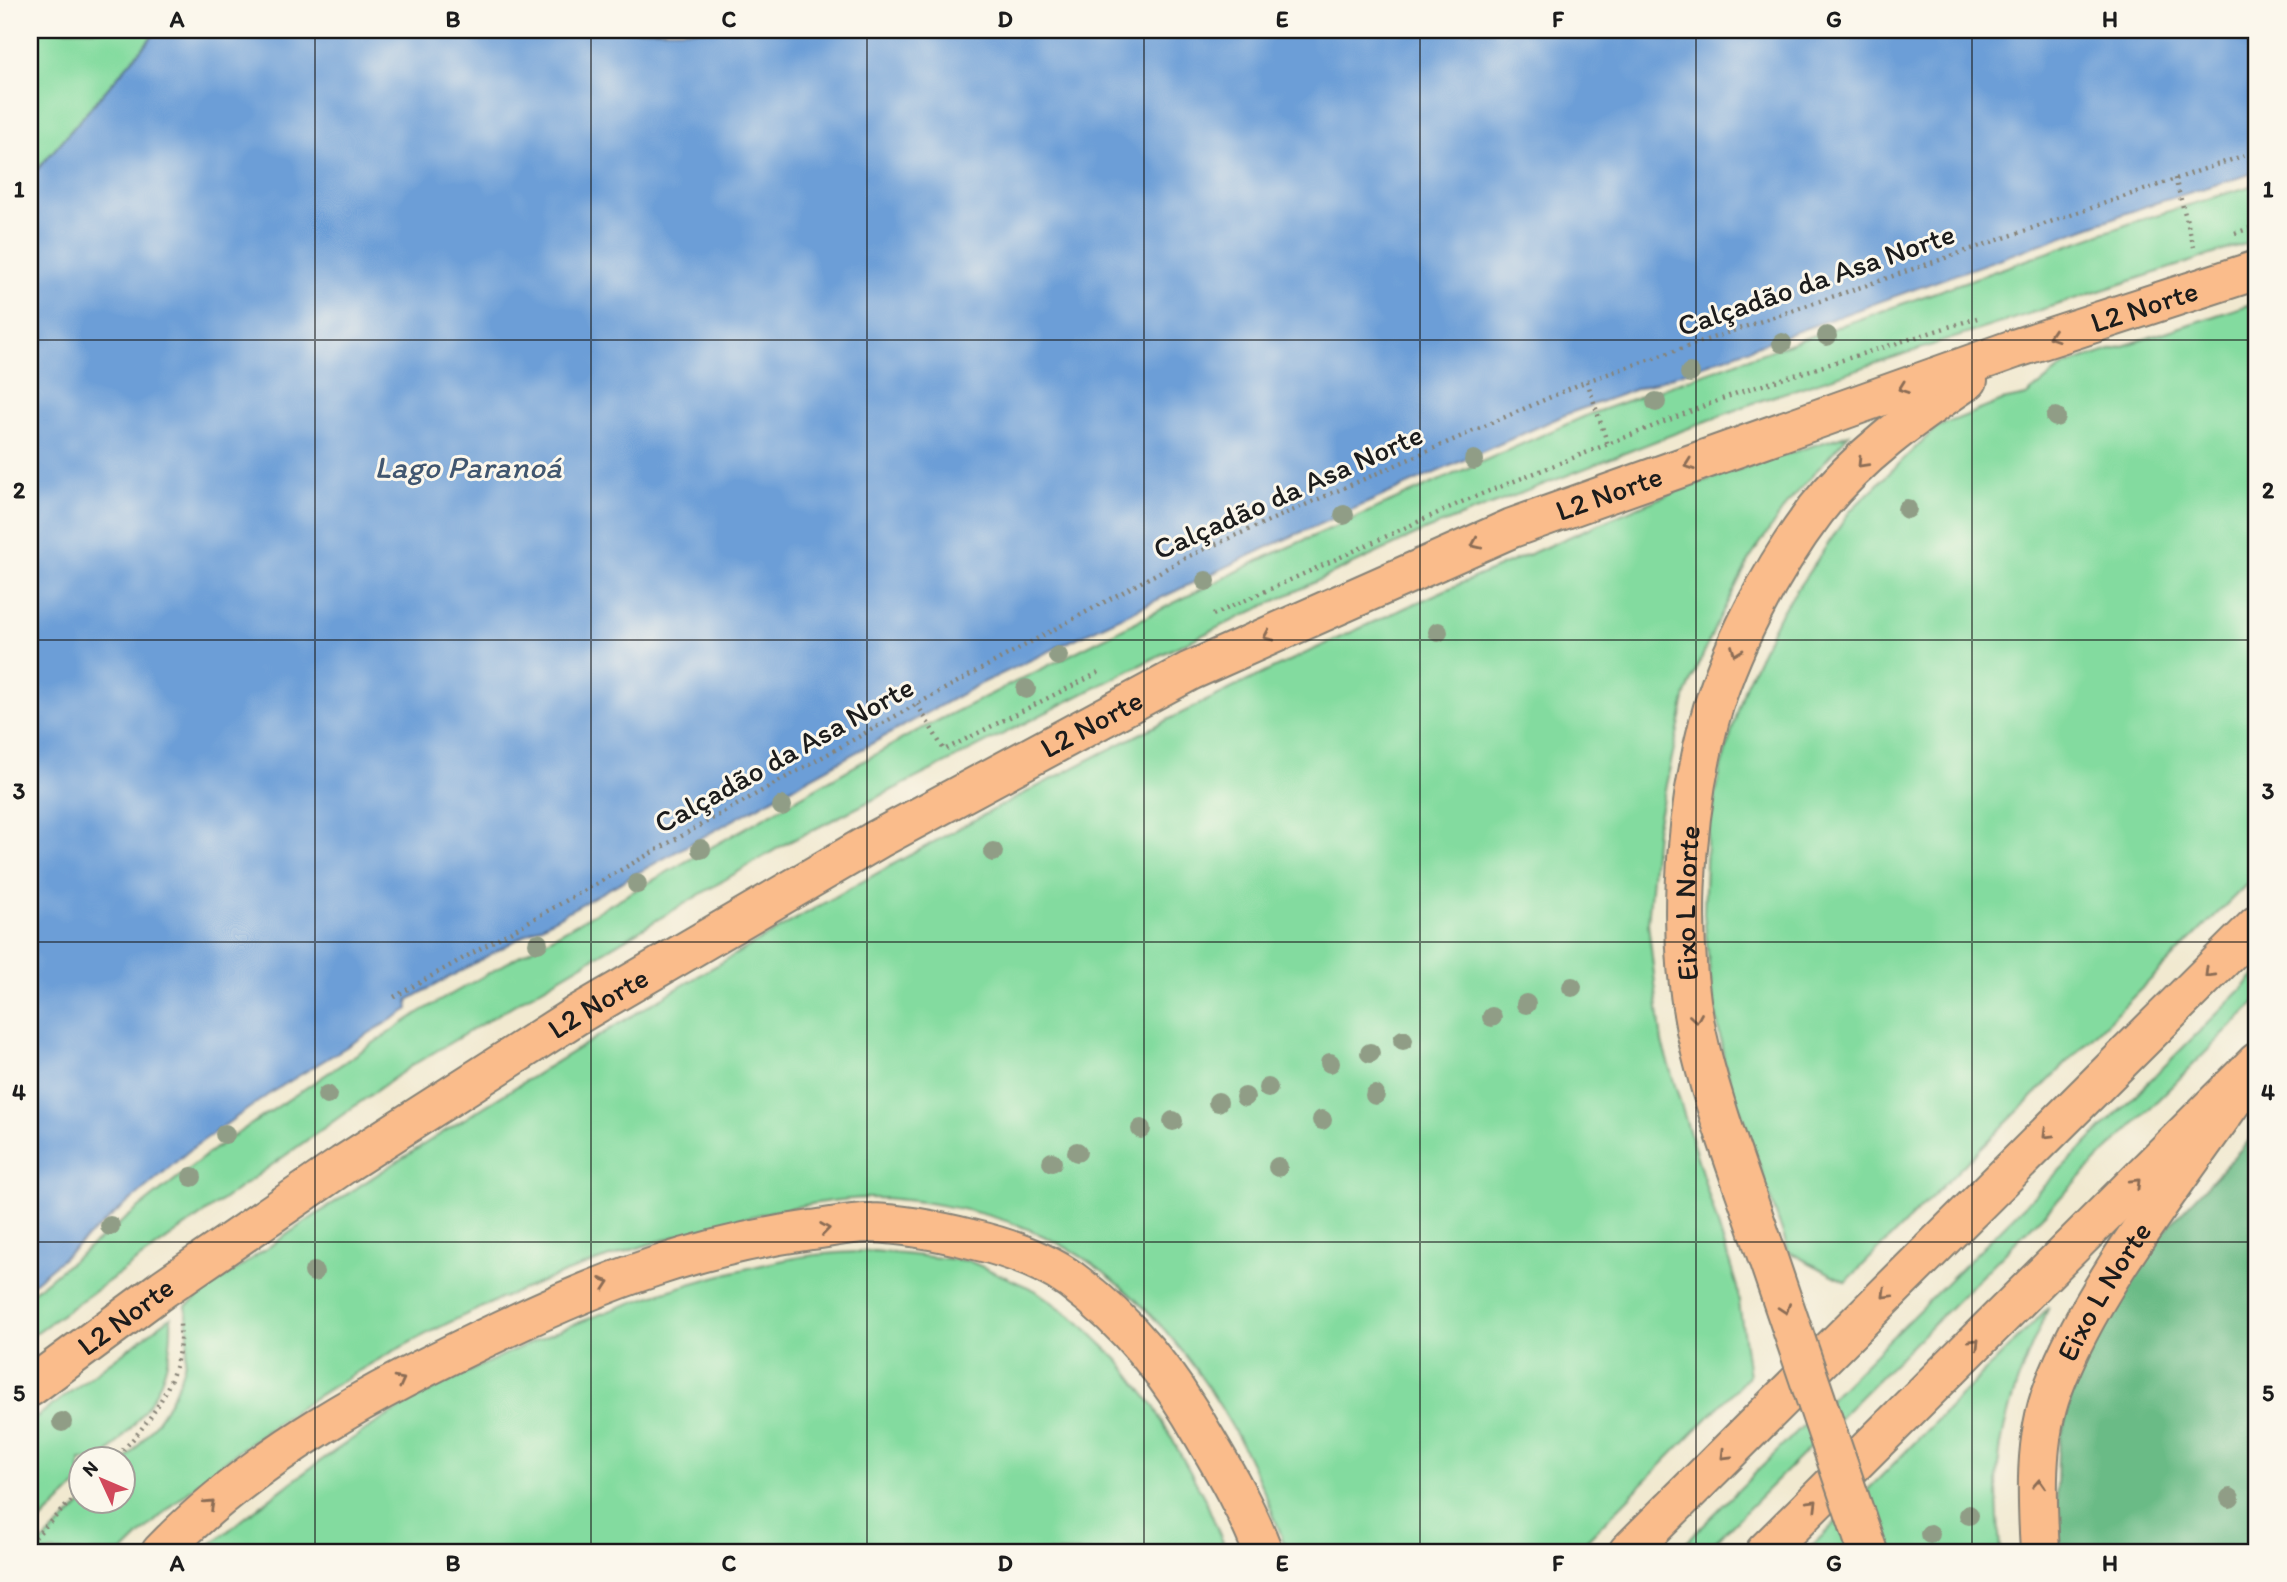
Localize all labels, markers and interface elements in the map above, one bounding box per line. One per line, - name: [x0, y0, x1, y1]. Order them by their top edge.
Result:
- text: A: [169, 5, 185, 33]
- text: B: [446, 5, 461, 33]
- text: C: [722, 5, 737, 33]
- text: D: [997, 5, 1013, 33]
- text: E: [1276, 5, 1289, 33]
- text: F: [1552, 5, 1565, 33]
- text: G: [1826, 5, 1842, 33]
- text: H: [2102, 5, 2118, 33]
- text: 1: [14, 175, 25, 203]
- text: 1: [2263, 175, 2274, 203]
- street label: Calçadão da Asa Norte: [1672, 215, 1959, 344]
- street label: L2 Norte: [2086, 271, 2202, 341]
- one-way arrow: [2047, 328, 2059, 342]
- one-way arrow: [1898, 380, 1910, 394]
- street label: Calçadão da Asa Norte: [1147, 415, 1428, 568]
- water label: Lago Paranoá: [374, 448, 562, 486]
- one-way arrow: [1857, 455, 1870, 468]
- street label: L2 Norte: [1550, 457, 1667, 529]
- one-way arrow: [1683, 457, 1695, 471]
- text: 2: [13, 476, 26, 504]
- text: 2: [2262, 476, 2275, 504]
- one-way arrow: [1471, 536, 1483, 550]
- one-way arrow: [1263, 628, 1275, 642]
- one-way arrow: [1730, 644, 1744, 656]
- street label: Calçadão da Asa Norte: [648, 668, 920, 841]
- street label: L2 Norte: [1034, 681, 1149, 766]
- text: 3: [13, 777, 26, 805]
- text: 3: [2262, 777, 2275, 805]
- street label: Eixo L Norte: [1666, 823, 1708, 983]
- street label: L2 Norte: [541, 958, 655, 1047]
- one-way arrow: [2204, 965, 2217, 978]
- one-way arrow: [1688, 1012, 1703, 1024]
- text: 4: [12, 1078, 26, 1106]
- text: 4: [2261, 1078, 2275, 1106]
- one-way arrow: [2043, 1125, 2056, 1138]
- one-way arrow: [2127, 1178, 2140, 1191]
- street label: Eixo L Norte: [2048, 1214, 2159, 1367]
- one-way arrow: [819, 1221, 831, 1236]
- street label: L2 Norte: [70, 1268, 181, 1364]
- one-way arrow: [598, 1277, 611, 1291]
- one-way arrow: [1881, 1286, 1894, 1299]
- one-way arrow: [1777, 1302, 1791, 1314]
- one-way arrow: [1966, 1339, 1979, 1352]
- one-way arrow: [393, 1376, 405, 1389]
- text: 5: [13, 1379, 25, 1407]
- text: 5: [2262, 1379, 2274, 1407]
- north arrow: [66, 1446, 136, 1516]
- one-way arrow: [1721, 1447, 1733, 1459]
- text: N: [77, 1456, 103, 1481]
- one-way arrow: [2031, 1478, 2046, 1489]
- one-way arrow: [1805, 1499, 1818, 1512]
- one-way arrow: [202, 1500, 215, 1513]
- text: A: [169, 1549, 185, 1577]
- text: B: [446, 1549, 461, 1577]
- text: C: [722, 1549, 737, 1577]
- text: D: [997, 1549, 1013, 1577]
- text: E: [1276, 1549, 1289, 1577]
- text: F: [1552, 1549, 1565, 1577]
- text: G: [1826, 1549, 1842, 1577]
- text: H: [2102, 1549, 2118, 1577]

